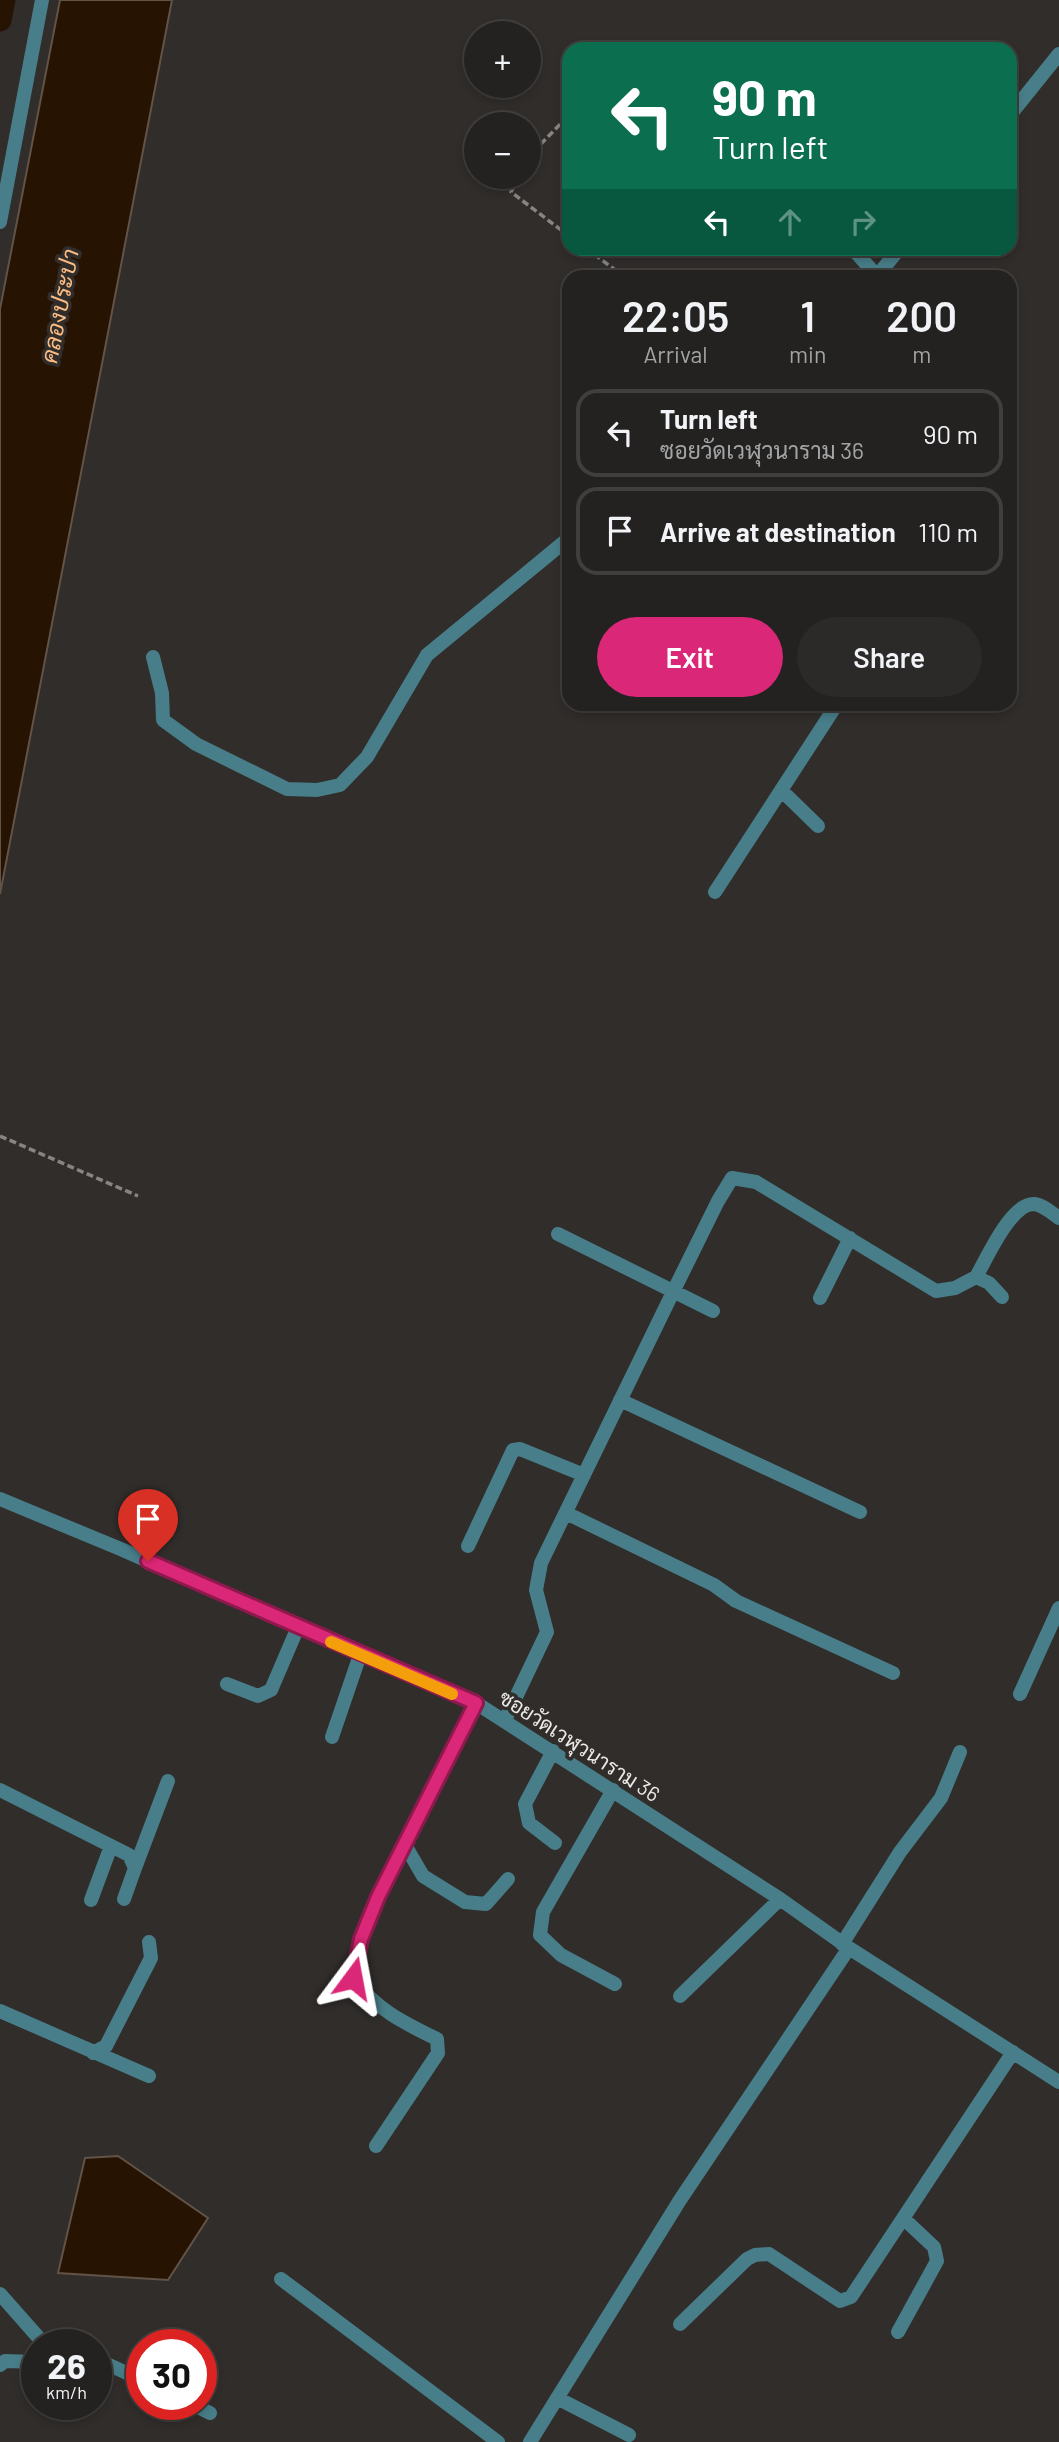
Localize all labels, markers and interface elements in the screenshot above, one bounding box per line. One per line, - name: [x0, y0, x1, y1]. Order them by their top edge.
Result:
- map controls: [464, 21, 541, 189]
- button: +: [464, 21, 541, 98]
- text: 90 m: [712, 67, 817, 126]
- icon: left: [597, 70, 688, 161]
- button: −: [464, 112, 541, 189]
- text: Turn left: [712, 127, 829, 165]
- icon: left: [698, 203, 736, 241]
- icon: ahead: [771, 203, 809, 241]
- icon: right: [844, 203, 882, 241]
- water label: คลองประปา: [34, 246, 84, 366]
- text: 22:05: [622, 290, 729, 340]
- text: 1: [800, 290, 815, 340]
- text: 200: [886, 290, 957, 340]
- text: Arrival: [643, 340, 708, 368]
- text: min: [789, 340, 826, 368]
- text: m: [912, 340, 931, 368]
- text: Turn left: [660, 403, 758, 434]
- icon: left: [601, 414, 639, 452]
- text: 90 m: [923, 418, 978, 449]
- text: ซอยวัดเวฬุวนาราม 36: [660, 436, 864, 464]
- icon: arrive: [601, 512, 639, 550]
- text: Arrive at destination: [660, 516, 896, 547]
- text: 110 m: [918, 516, 978, 547]
- button: Exit: [597, 617, 783, 697]
- button: Share: [797, 617, 982, 697]
- pin: [118, 1489, 178, 1561]
- icon: arrive: [129, 1500, 167, 1538]
- street label: ซอยวัดเวฬุวนาราม 36: [493, 1684, 665, 1809]
- position arrow: [316, 1941, 390, 2015]
- speed limit sign: 30: [126, 2329, 217, 2420]
- text: 26: [47, 2344, 86, 2386]
- text: km/h: [46, 2381, 87, 2403]

